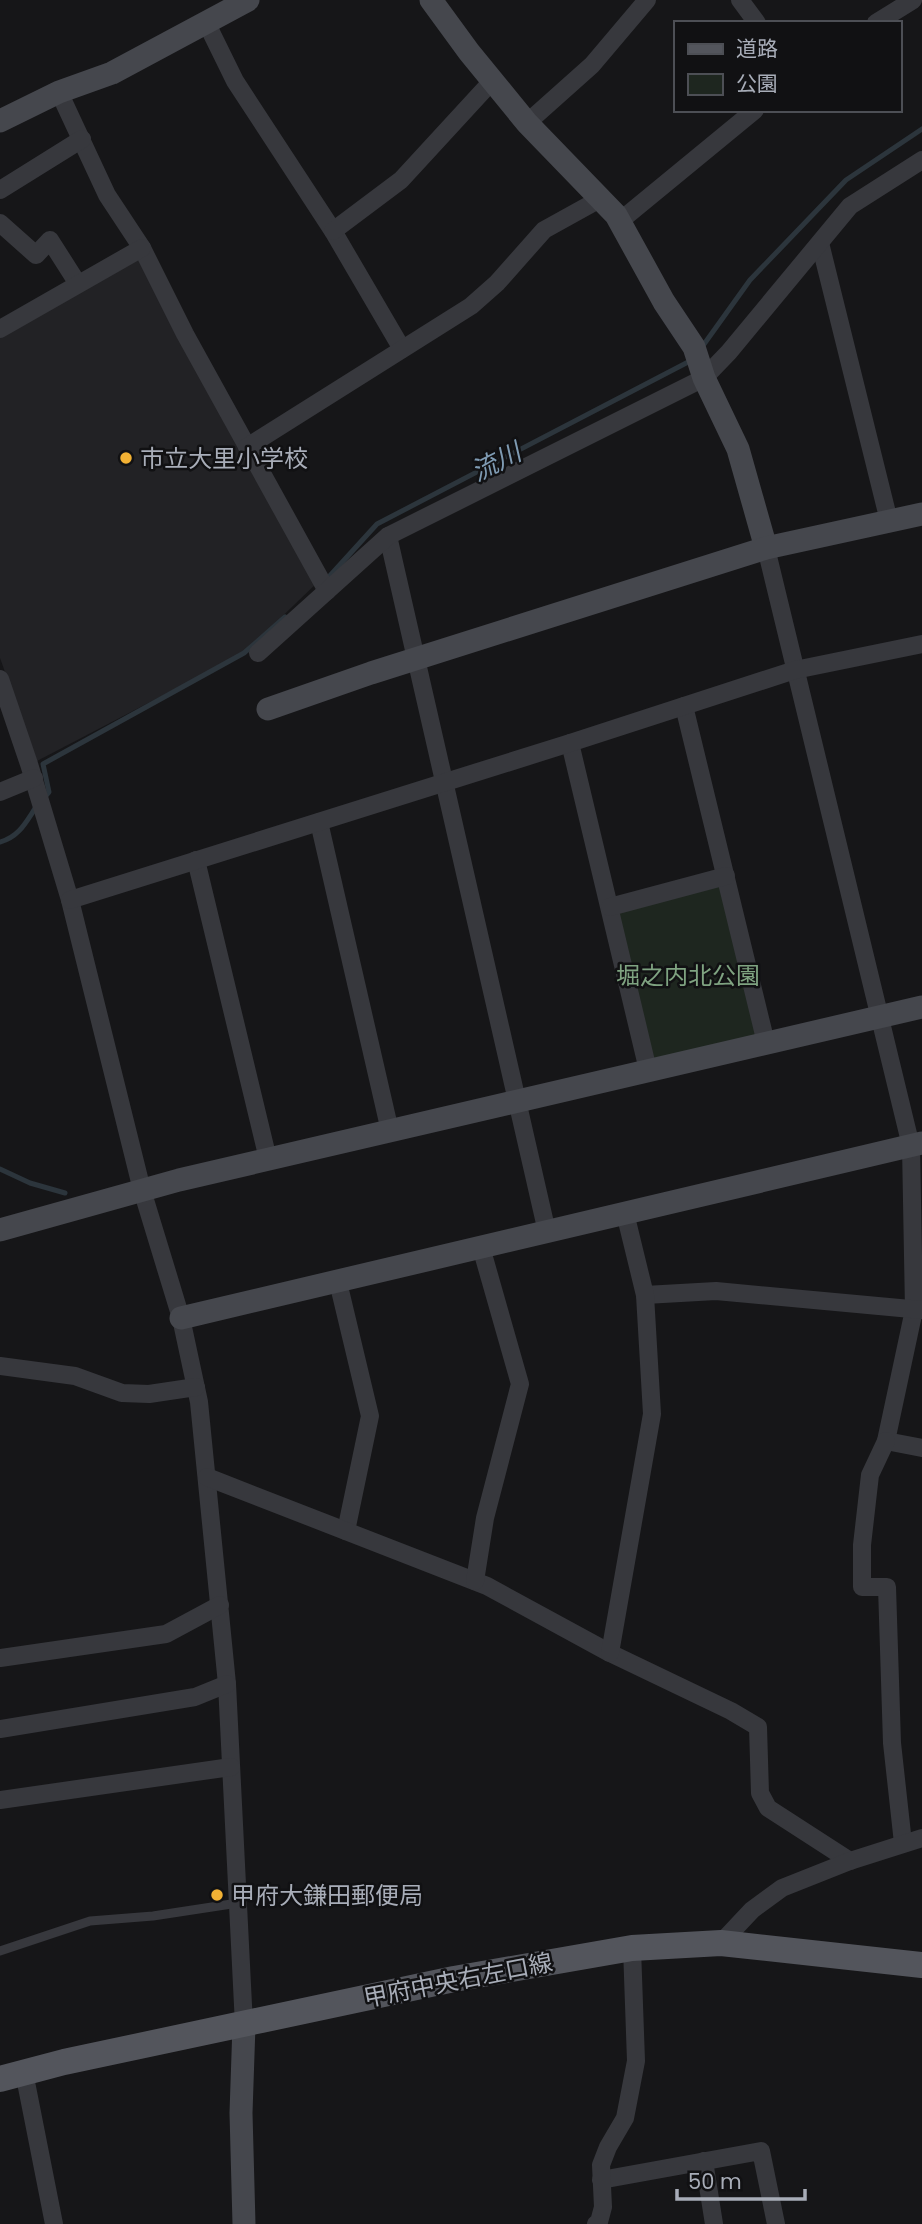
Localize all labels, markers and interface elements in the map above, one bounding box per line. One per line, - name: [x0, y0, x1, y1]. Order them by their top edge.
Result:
- legend: [674, 21, 901, 112]
- text: 道路: [736, 34, 778, 63]
- text: 公園: [736, 69, 778, 98]
- water label: 流川: [465, 433, 530, 490]
- place label: 市立大里小学校: [140, 442, 308, 475]
- marker: 市立大里小学校: [118, 450, 134, 466]
- park label: 堀之内北公園: [616, 959, 760, 992]
- place label: 甲府大鎌田郵便局: [231, 1879, 423, 1912]
- marker: 甲府大鎌田郵便局: [209, 1887, 225, 1903]
- street label: 甲府中央右左口線: [361, 1945, 555, 2015]
- scale bar: [677, 2158, 805, 2202]
- text: 50 m: [688, 2167, 742, 2196]

